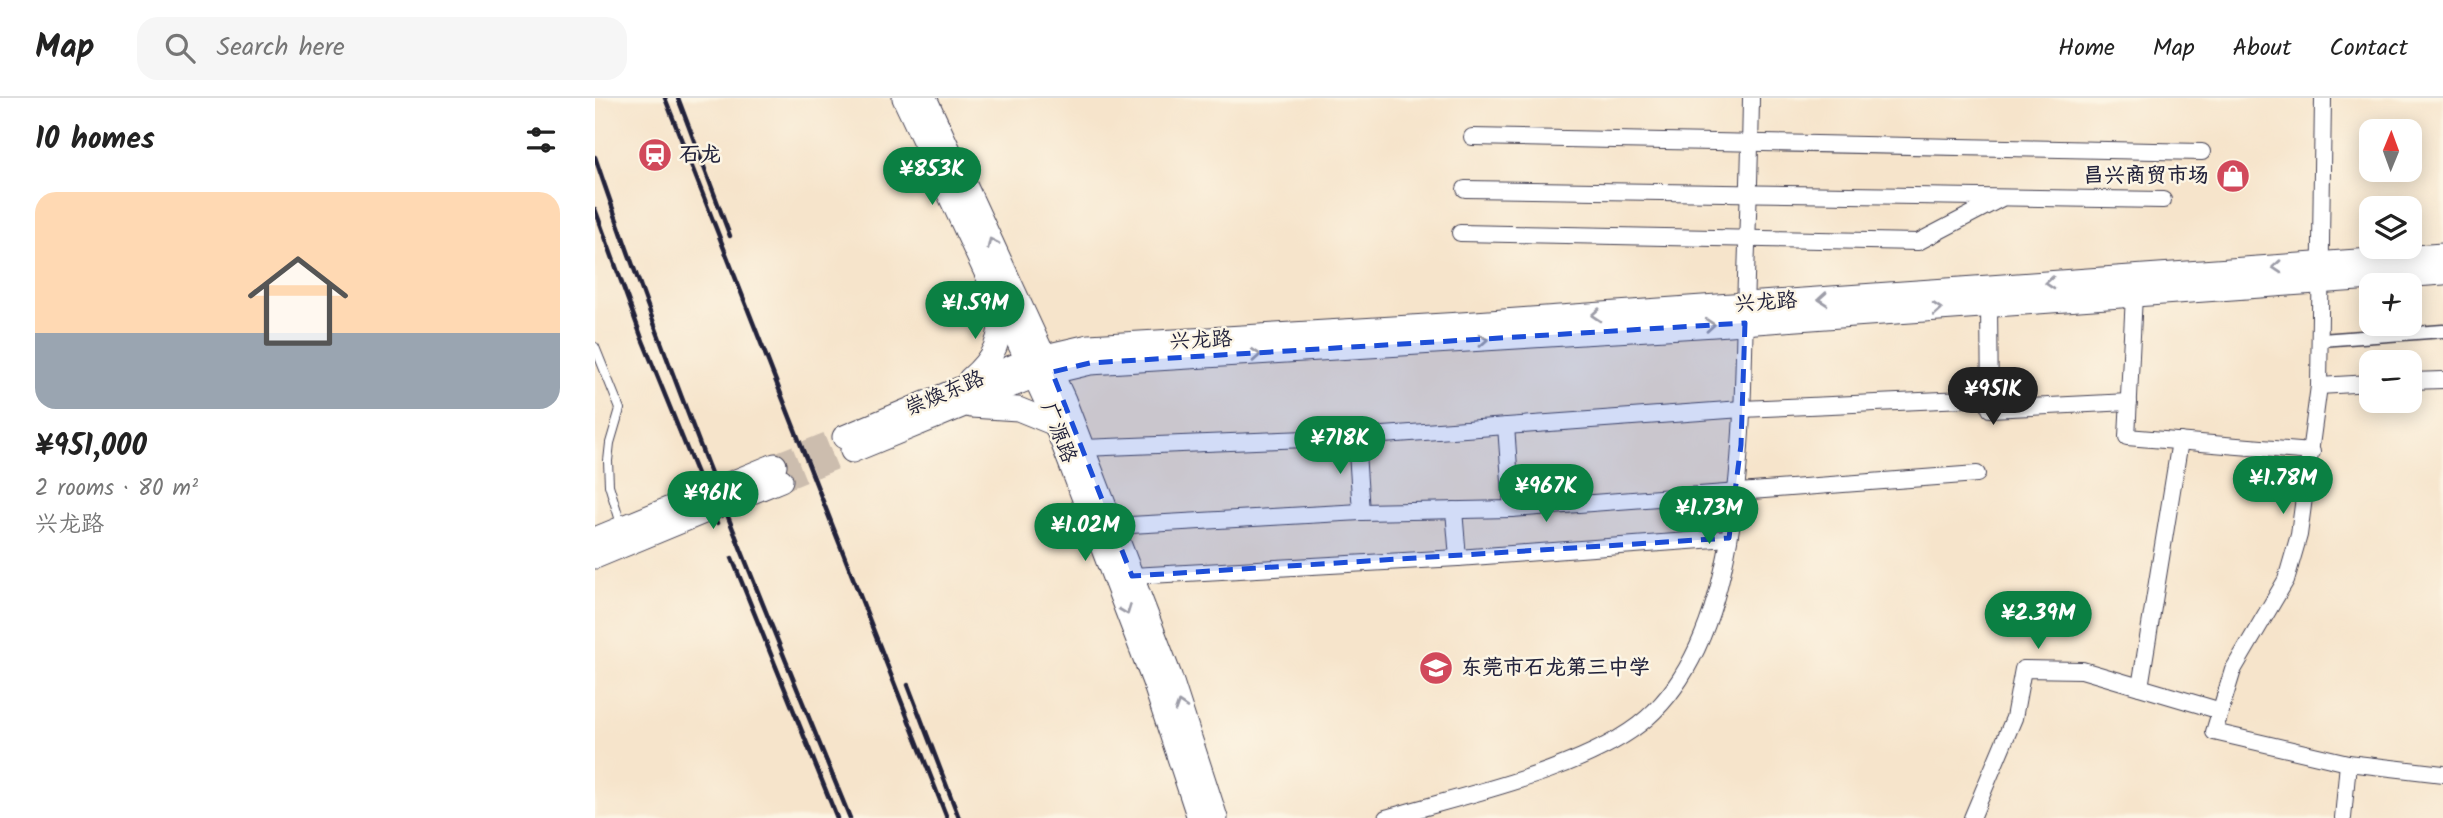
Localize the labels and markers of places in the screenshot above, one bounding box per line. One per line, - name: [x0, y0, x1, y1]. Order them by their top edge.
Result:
- station icon: 石龙: [636, 136, 674, 174]
- place label: 石龙: [679, 139, 721, 172]
- pin: ¥853K: [883, 148, 981, 207]
- shop icon: 昌兴商贸市场: [2214, 157, 2252, 195]
- place label: 昌兴商贸市场: [2083, 160, 2209, 193]
- pin: ¥1.59M: [918, 282, 1032, 341]
- pin: ¥951K: [1944, 368, 2042, 427]
- pin: ¥718K: [1291, 416, 1389, 476]
- pin: ¥1.78M: [2226, 456, 2340, 516]
- pin: ¥967K: [1497, 464, 1595, 524]
- pin: ¥961K: [664, 472, 762, 531]
- pin: ¥1.73M: [1652, 486, 1766, 546]
- pin: ¥1.02M: [1028, 504, 1142, 563]
- pin: ¥2.39M: [1981, 592, 2095, 651]
- school or university icon: 东莞市石龙第三中学: [1417, 649, 1455, 687]
- place label: 东莞市石龙第三中学: [1461, 652, 1650, 685]

